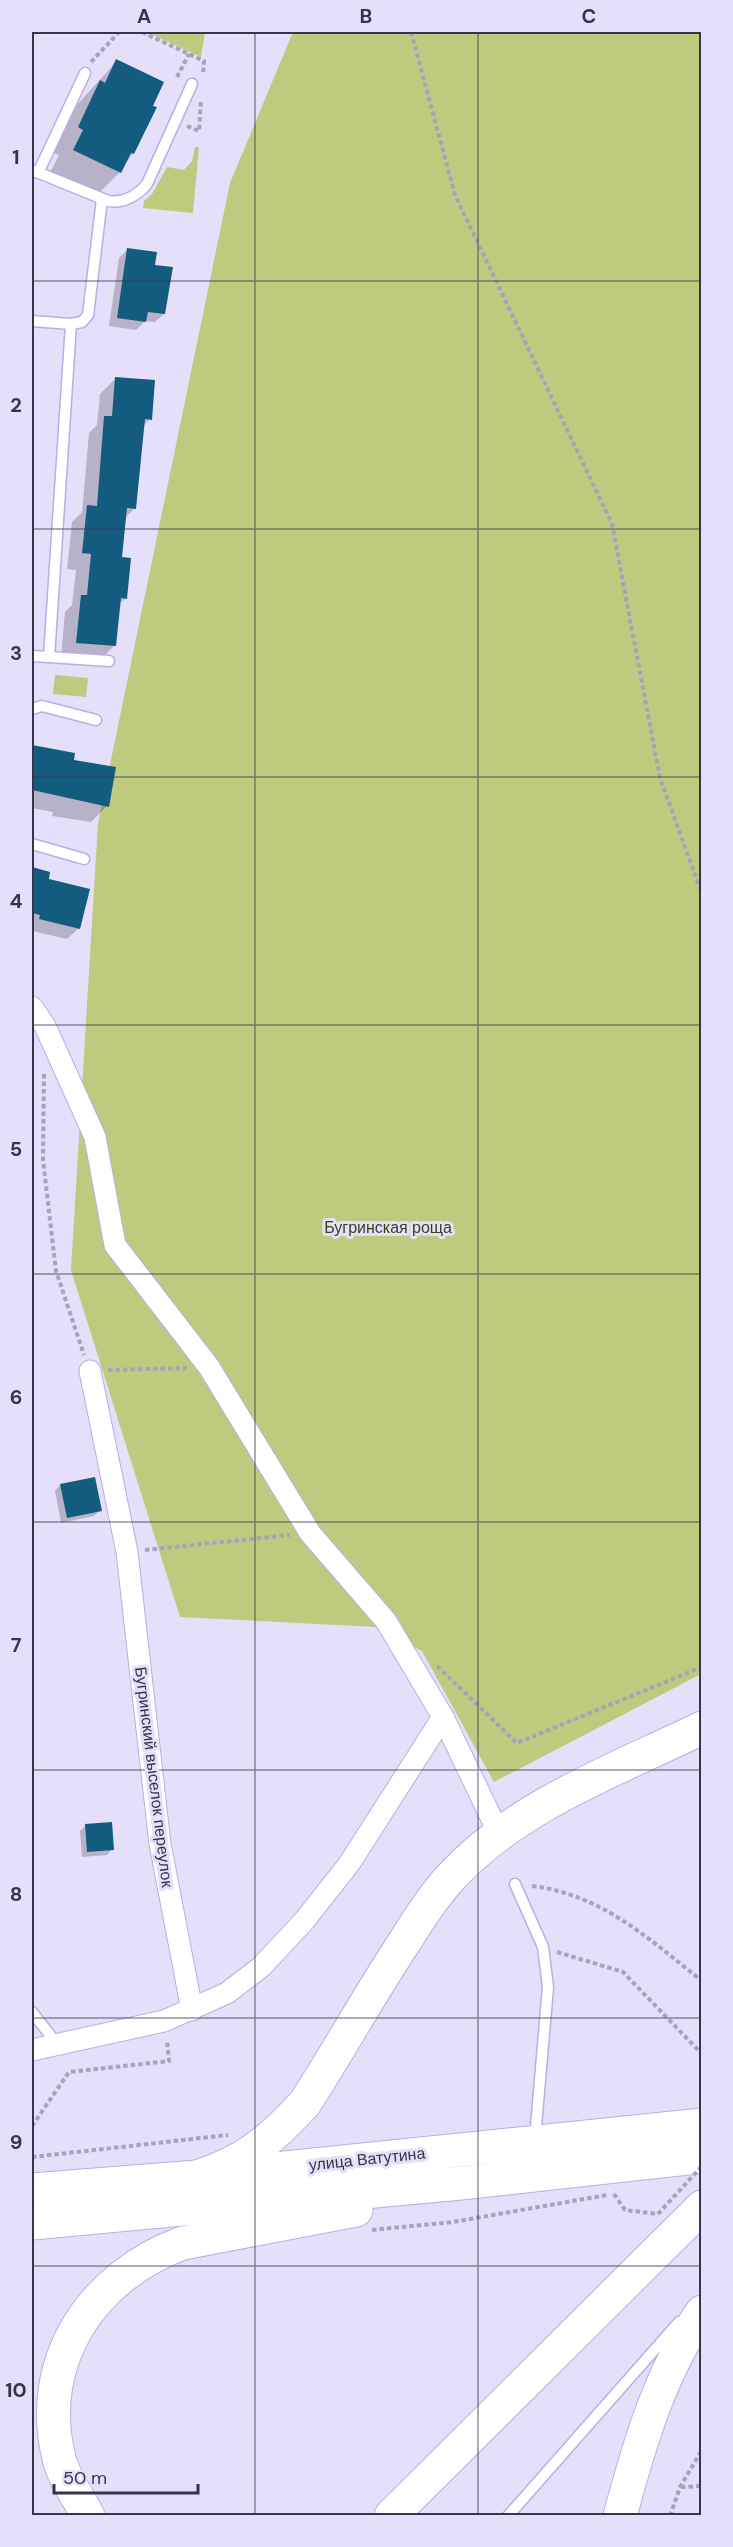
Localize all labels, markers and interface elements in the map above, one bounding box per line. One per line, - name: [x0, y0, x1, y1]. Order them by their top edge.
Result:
- text: A: [137, 3, 151, 29]
- text: B: [360, 3, 372, 29]
- text: C: [582, 3, 596, 29]
- text: 1: [12, 144, 20, 170]
- text: 2: [10, 392, 22, 418]
- text: 3: [10, 640, 22, 666]
- text: 4: [10, 888, 23, 914]
- text: 5: [10, 1136, 22, 1162]
- park label: Бугринская роща: [324, 1217, 452, 1238]
- text: 6: [10, 1384, 22, 1410]
- text: 7: [11, 1632, 22, 1658]
- street label: Бугринский выселок переулок: [130, 1666, 178, 1889]
- text: 8: [10, 1881, 22, 1907]
- text: 9: [10, 2129, 22, 2155]
- street label: улица Ватутина: [308, 2142, 426, 2176]
- text: 10: [5, 2377, 27, 2403]
- scale bar: [54, 2457, 198, 2495]
- text: 50 m: [63, 2466, 107, 2490]

